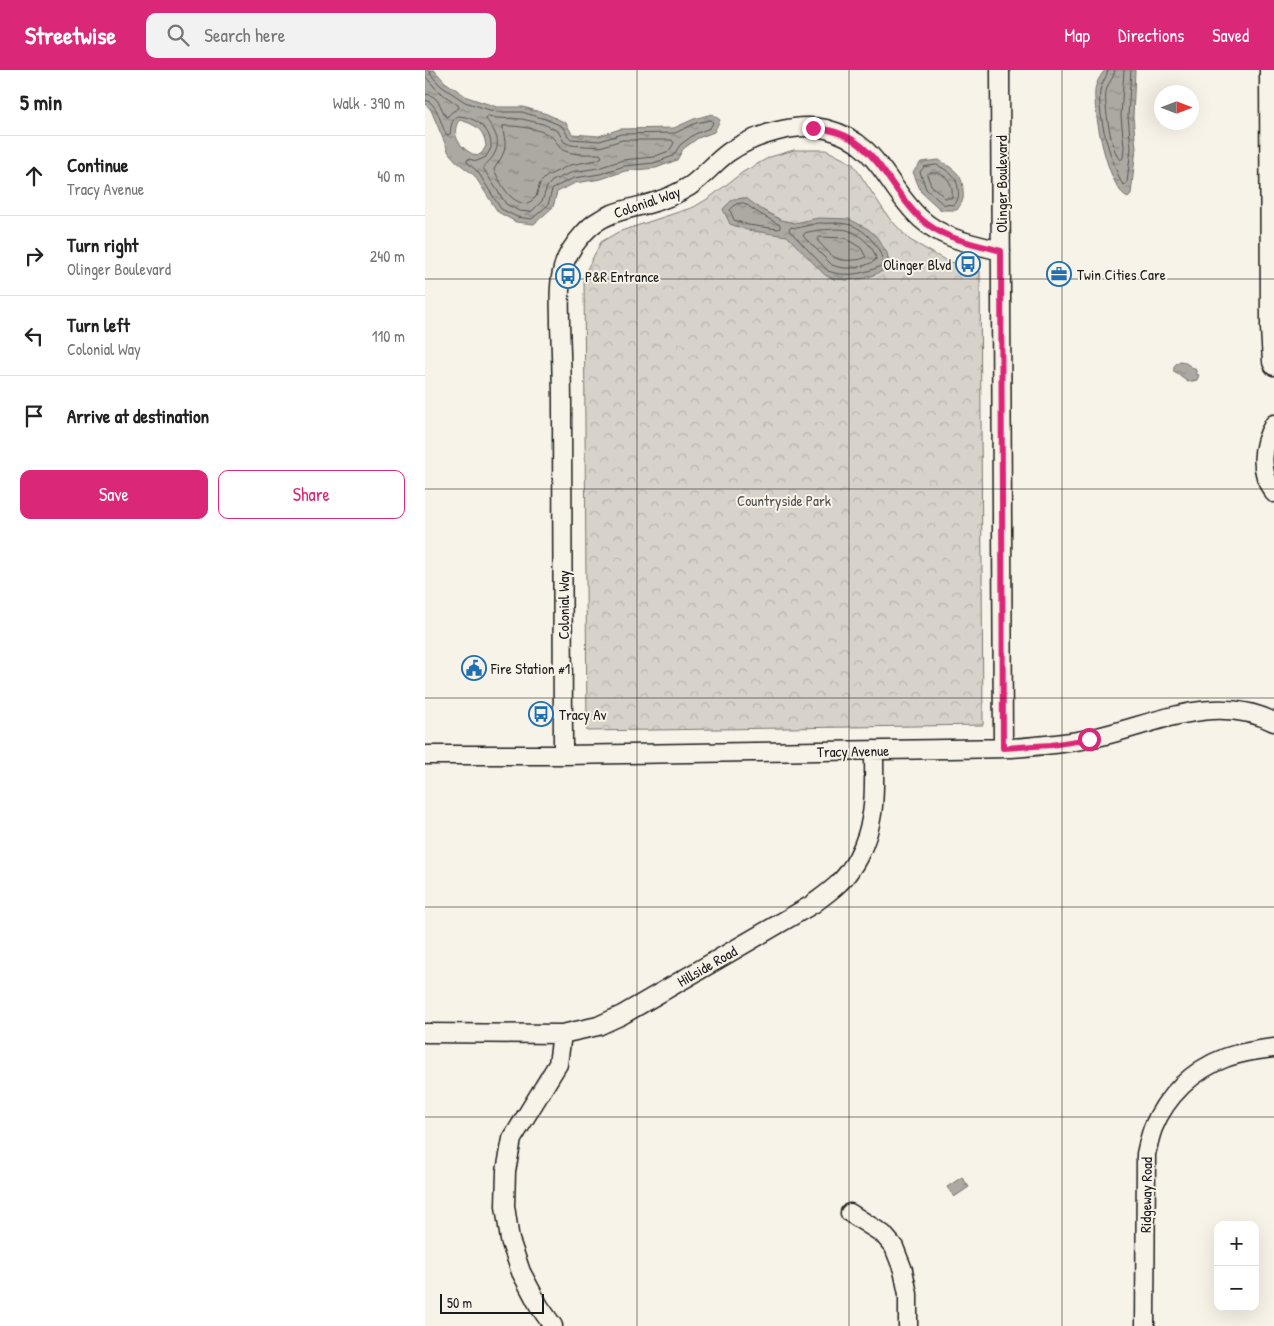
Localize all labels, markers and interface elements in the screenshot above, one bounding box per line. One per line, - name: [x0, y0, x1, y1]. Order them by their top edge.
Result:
- search box: [146, 13, 496, 58]
- text: Streetwise: [25, 19, 116, 51]
- icon: search: [164, 21, 192, 49]
- text: Search here: [204, 22, 285, 48]
- text: Map: [1065, 23, 1090, 48]
- text: Directions: [1118, 23, 1184, 48]
- text: Saved: [1212, 23, 1249, 48]
- north arrow: [1154, 85, 1199, 130]
- text: 5 min: [20, 88, 62, 117]
- text: Walk · 390 m: [333, 92, 405, 114]
- route end: [802, 117, 825, 140]
- street label: Olinger Boulevard: [991, 135, 1012, 233]
- text: Continue: [67, 152, 128, 178]
- icon: ahead: [20, 162, 48, 190]
- text: 40 m: [377, 165, 405, 187]
- text: Tracy Avenue: [67, 178, 144, 200]
- street label: Colonial Way: [611, 181, 683, 223]
- text: Turn right: [67, 232, 138, 258]
- icon: right: [20, 242, 48, 270]
- text: 240 m: [370, 245, 405, 267]
- bus stop icon: Olinger Blvd: [955, 251, 981, 277]
- place label: Olinger Blvd: [883, 254, 951, 275]
- text: Olinger Boulevard: [67, 258, 171, 280]
- office icon: Twin Cities Care: [1046, 261, 1072, 287]
- bus stop icon: P&R Entrance: [555, 263, 581, 289]
- place label: Twin Cities Care: [1077, 264, 1166, 285]
- place label: P&R Entrance: [585, 266, 659, 287]
- text: Turn left: [67, 312, 130, 338]
- icon: left: [20, 322, 48, 350]
- text: 110 m: [372, 325, 405, 347]
- text: Colonial Way: [67, 338, 141, 360]
- icon: arrive: [20, 402, 48, 430]
- text: Arrive at destination: [67, 403, 209, 429]
- button: Save: [20, 470, 208, 519]
- button: Share: [218, 470, 405, 519]
- park label: Countryside Park: [737, 490, 831, 511]
- street label: Colonial Way: [553, 570, 574, 640]
- public building icon: Fire Station #1: [461, 655, 487, 681]
- place label: Fire Station #1: [490, 658, 570, 679]
- bus stop icon: Tracy Av: [528, 701, 554, 727]
- place label: Tracy Av: [559, 704, 607, 725]
- route start: [1078, 728, 1101, 751]
- street label: Tracy Avenue: [817, 740, 889, 762]
- street label: Hillside Road: [673, 940, 741, 992]
- street label: Ridgeway Road: [1135, 1157, 1157, 1233]
- map controls: [1214, 1221, 1259, 1311]
- button: +: [1214, 1221, 1259, 1266]
- button: −: [1214, 1266, 1259, 1311]
- scale bar: [440, 1291, 544, 1314]
- text: 50 m: [447, 1293, 472, 1312]

